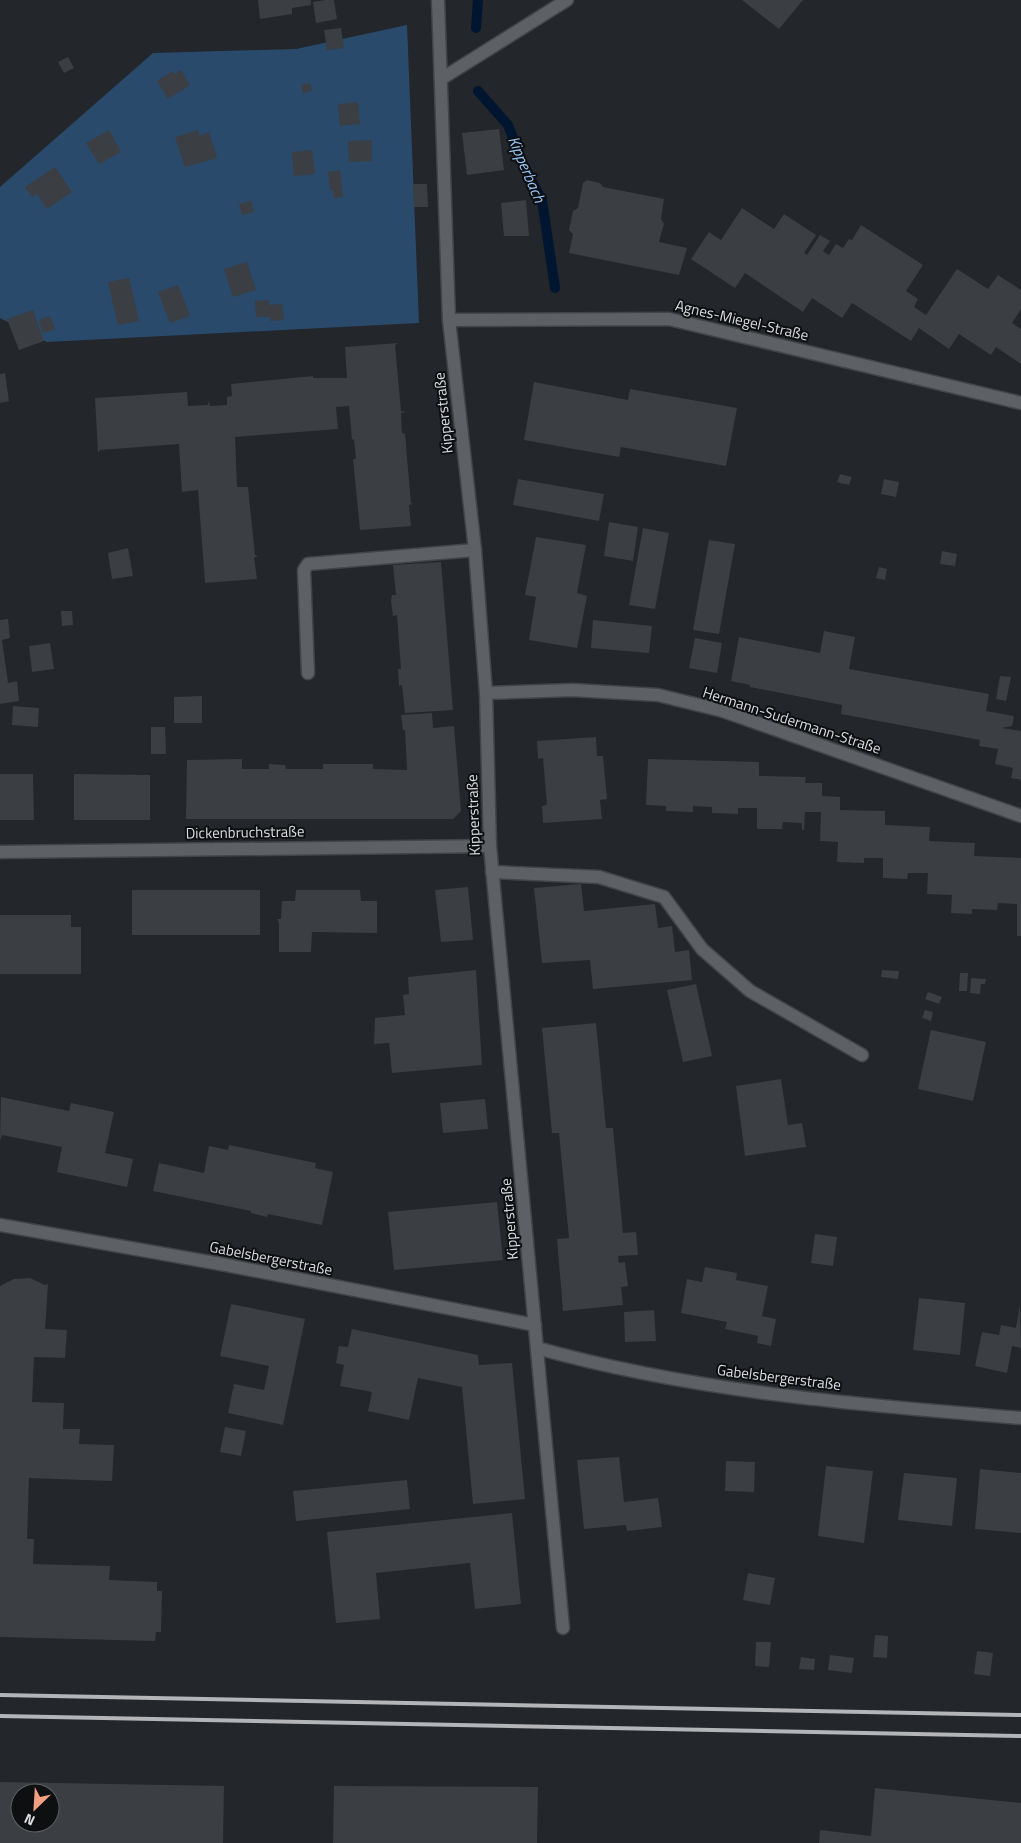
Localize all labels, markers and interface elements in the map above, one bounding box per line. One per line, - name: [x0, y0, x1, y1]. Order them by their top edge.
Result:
- water label: Kipperbach: [502, 132, 552, 207]
- street label: Agnes-Miegel-Straße: [673, 293, 811, 347]
- street label: Kipperstraße: [427, 371, 459, 455]
- street label: Hermann-Sudermann-Straße: [700, 680, 884, 760]
- street label: Kipperstraße: [460, 774, 486, 856]
- street label: Dickenbruchstraße: [185, 819, 305, 845]
- street label: Kipperstraße: [494, 1177, 524, 1261]
- street label: Gabelsbergerstraße: [208, 1235, 334, 1281]
- street label: Gabelsbergerstraße: [716, 1358, 842, 1396]
- north arrow: [10, 1783, 60, 1833]
- text: N: [20, 1809, 38, 1832]

